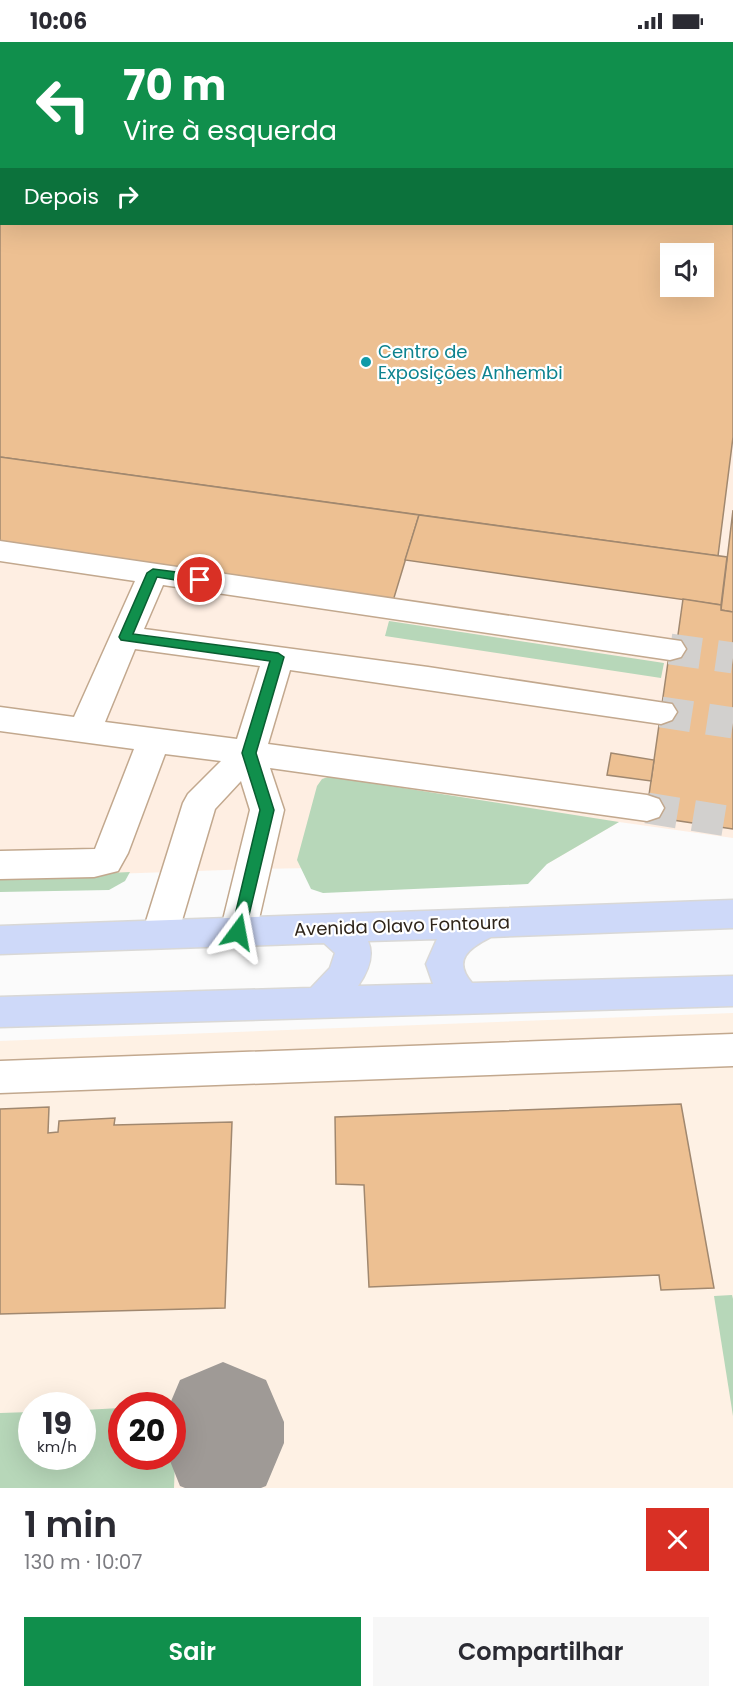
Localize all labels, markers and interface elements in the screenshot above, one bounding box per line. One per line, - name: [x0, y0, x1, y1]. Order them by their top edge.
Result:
- text: 10:06: [30, 6, 87, 37]
- text: 70 m: [123, 56, 226, 115]
- icon: left: [24, 66, 102, 144]
- text: Vire à esquerda: [123, 112, 337, 149]
- icon: right: [111, 180, 144, 213]
- text: Depois: [24, 181, 99, 212]
- map controls: [660, 243, 714, 297]
- button: sound: [660, 243, 714, 297]
- place label: Centro de Exposições Anhembi: [378, 339, 563, 385]
- marker: Centro de Exposições Anhembi: [359, 355, 373, 369]
- pin: [174, 554, 225, 605]
- icon: arrive: [183, 563, 216, 596]
- position arrow: [206, 900, 270, 964]
- street label: Avenida Olavo Fontoura: [293, 909, 510, 942]
- speed limit sign: 20: [108, 1392, 186, 1470]
- text: 19: [42, 1402, 72, 1445]
- text: km/h: [37, 1436, 77, 1457]
- text: 1 min: [24, 1499, 117, 1550]
- button: close: [646, 1508, 709, 1571]
- text: 130 m · 10:07: [24, 1548, 142, 1576]
- button: Sair: [24, 1617, 361, 1686]
- button: Compartilhar: [373, 1617, 709, 1686]

